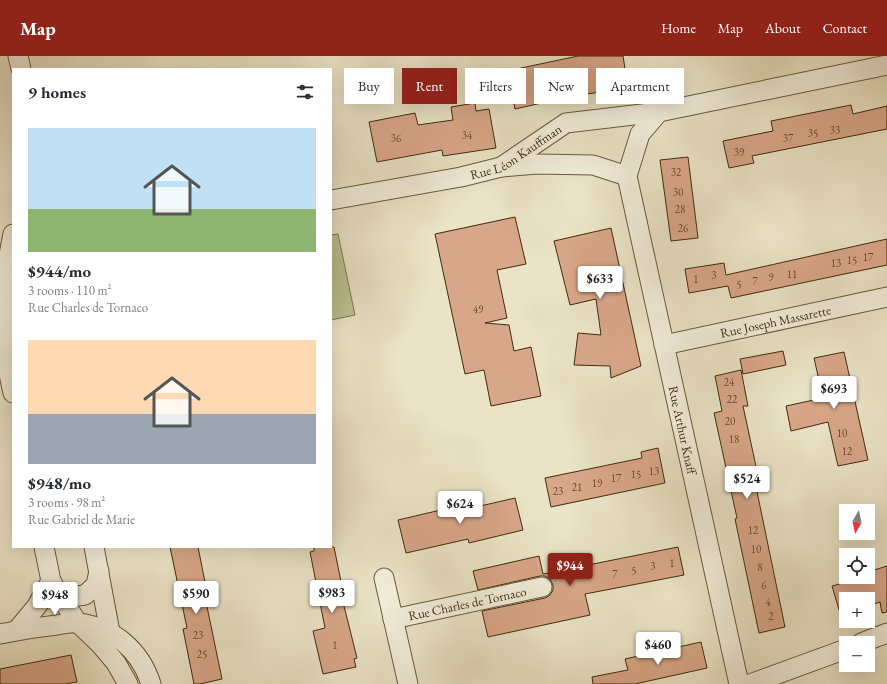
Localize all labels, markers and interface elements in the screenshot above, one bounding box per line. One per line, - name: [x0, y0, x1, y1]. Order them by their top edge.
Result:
- text: Map: [20, 16, 56, 41]
- text: Home: [661, 19, 696, 37]
- text: Map: [718, 19, 743, 37]
- text: About: [765, 19, 801, 37]
- text: Contact: [823, 19, 867, 37]
- chip: Buy: [344, 68, 394, 104]
- chip: Rent: [402, 68, 457, 104]
- chip: Filters: [465, 68, 526, 104]
- chip: New: [534, 68, 588, 104]
- chip: Apartment: [596, 68, 684, 104]
- text: 9 homes: [28, 81, 86, 103]
- icon: filters: [294, 81, 316, 103]
- street label: Rue Léon Kauffman: [468, 120, 565, 183]
- house number: 33: [830, 123, 840, 137]
- house number: 35: [808, 126, 818, 140]
- house number: 34: [462, 128, 473, 142]
- house number: 36: [391, 131, 402, 145]
- house number: 37: [783, 131, 794, 145]
- house number: 39: [734, 145, 745, 159]
- icon: home: [136, 154, 208, 226]
- house number: 32: [671, 165, 682, 179]
- house number: 30: [673, 185, 683, 199]
- house number: 28: [675, 202, 685, 216]
- house number: 26: [678, 221, 689, 235]
- house number: 17: [863, 250, 874, 264]
- house number: 15: [847, 253, 857, 267]
- house number: 13: [831, 256, 841, 270]
- text: $944/mo: [28, 260, 91, 282]
- pin: $633: [576, 266, 624, 300]
- house number: 11: [787, 267, 797, 281]
- house number: 3: [711, 268, 717, 282]
- text: $633: [587, 270, 613, 287]
- house number: 9: [768, 270, 774, 284]
- house number: 1: [693, 272, 699, 286]
- house number: 7: [752, 274, 758, 288]
- house number: 5: [736, 277, 742, 291]
- text: 3 rooms · 110 m²: [28, 282, 112, 299]
- text: Rue Charles de Tornaco: [28, 299, 148, 316]
- street label: Rue Joseph Massarette: [719, 301, 832, 342]
- house number: 49: [473, 302, 484, 316]
- icon: home: [136, 366, 208, 438]
- house number: 24: [724, 375, 735, 389]
- pin: $693: [810, 376, 858, 410]
- text: $693: [821, 380, 847, 397]
- street label: Rue Arthur Knaff: [664, 384, 701, 477]
- house number: 22: [727, 392, 738, 406]
- house number: 20: [725, 414, 735, 428]
- house number: 10: [837, 426, 847, 440]
- house number: 18: [729, 432, 739, 446]
- house number: 12: [842, 444, 853, 458]
- house number: 13: [649, 464, 659, 478]
- pin: $524: [723, 466, 771, 500]
- house number: 15: [631, 467, 641, 481]
- text: $524: [734, 470, 760, 487]
- house number: 17: [611, 471, 622, 485]
- text: $948/mo: [28, 472, 91, 494]
- house number: 19: [592, 476, 603, 490]
- house number: 21: [572, 480, 582, 494]
- house number: 23: [553, 484, 563, 498]
- pin: $624: [436, 491, 484, 525]
- text: 3 rooms · 98 m²: [28, 494, 105, 511]
- text: $624: [447, 495, 473, 512]
- north arrow: [839, 504, 875, 540]
- map controls: [839, 504, 875, 672]
- text: Rue Gabriel de Marie: [28, 511, 135, 528]
- house number: 12: [748, 523, 759, 537]
- house number: 10: [751, 542, 761, 556]
- button: locate: [839, 548, 875, 584]
- pin: $944: [546, 553, 594, 587]
- house number: 1: [669, 556, 675, 570]
- text: $944: [557, 557, 583, 574]
- house number: 3: [650, 559, 656, 573]
- house number: 8: [757, 560, 763, 574]
- house number: 5: [631, 563, 637, 577]
- house number: 7: [612, 567, 618, 581]
- house number: 6: [761, 578, 767, 592]
- pin: $983: [308, 580, 356, 614]
- pin: $590: [172, 581, 220, 615]
- pin: $948: [31, 582, 79, 616]
- street label: Rue Charles de Tornaco: [407, 583, 528, 624]
- text: $983: [319, 584, 345, 601]
- text: $590: [183, 585, 209, 602]
- text: $948: [42, 586, 68, 603]
- button: +: [839, 592, 875, 628]
- house number: 4: [765, 595, 771, 609]
- house number: 2: [768, 609, 774, 623]
- house number: 23: [193, 628, 203, 642]
- pin: $460: [634, 632, 682, 666]
- text: $460: [645, 636, 671, 653]
- button: −: [839, 636, 875, 672]
- house number: 1: [332, 638, 338, 652]
- house number: 25: [197, 647, 207, 661]

